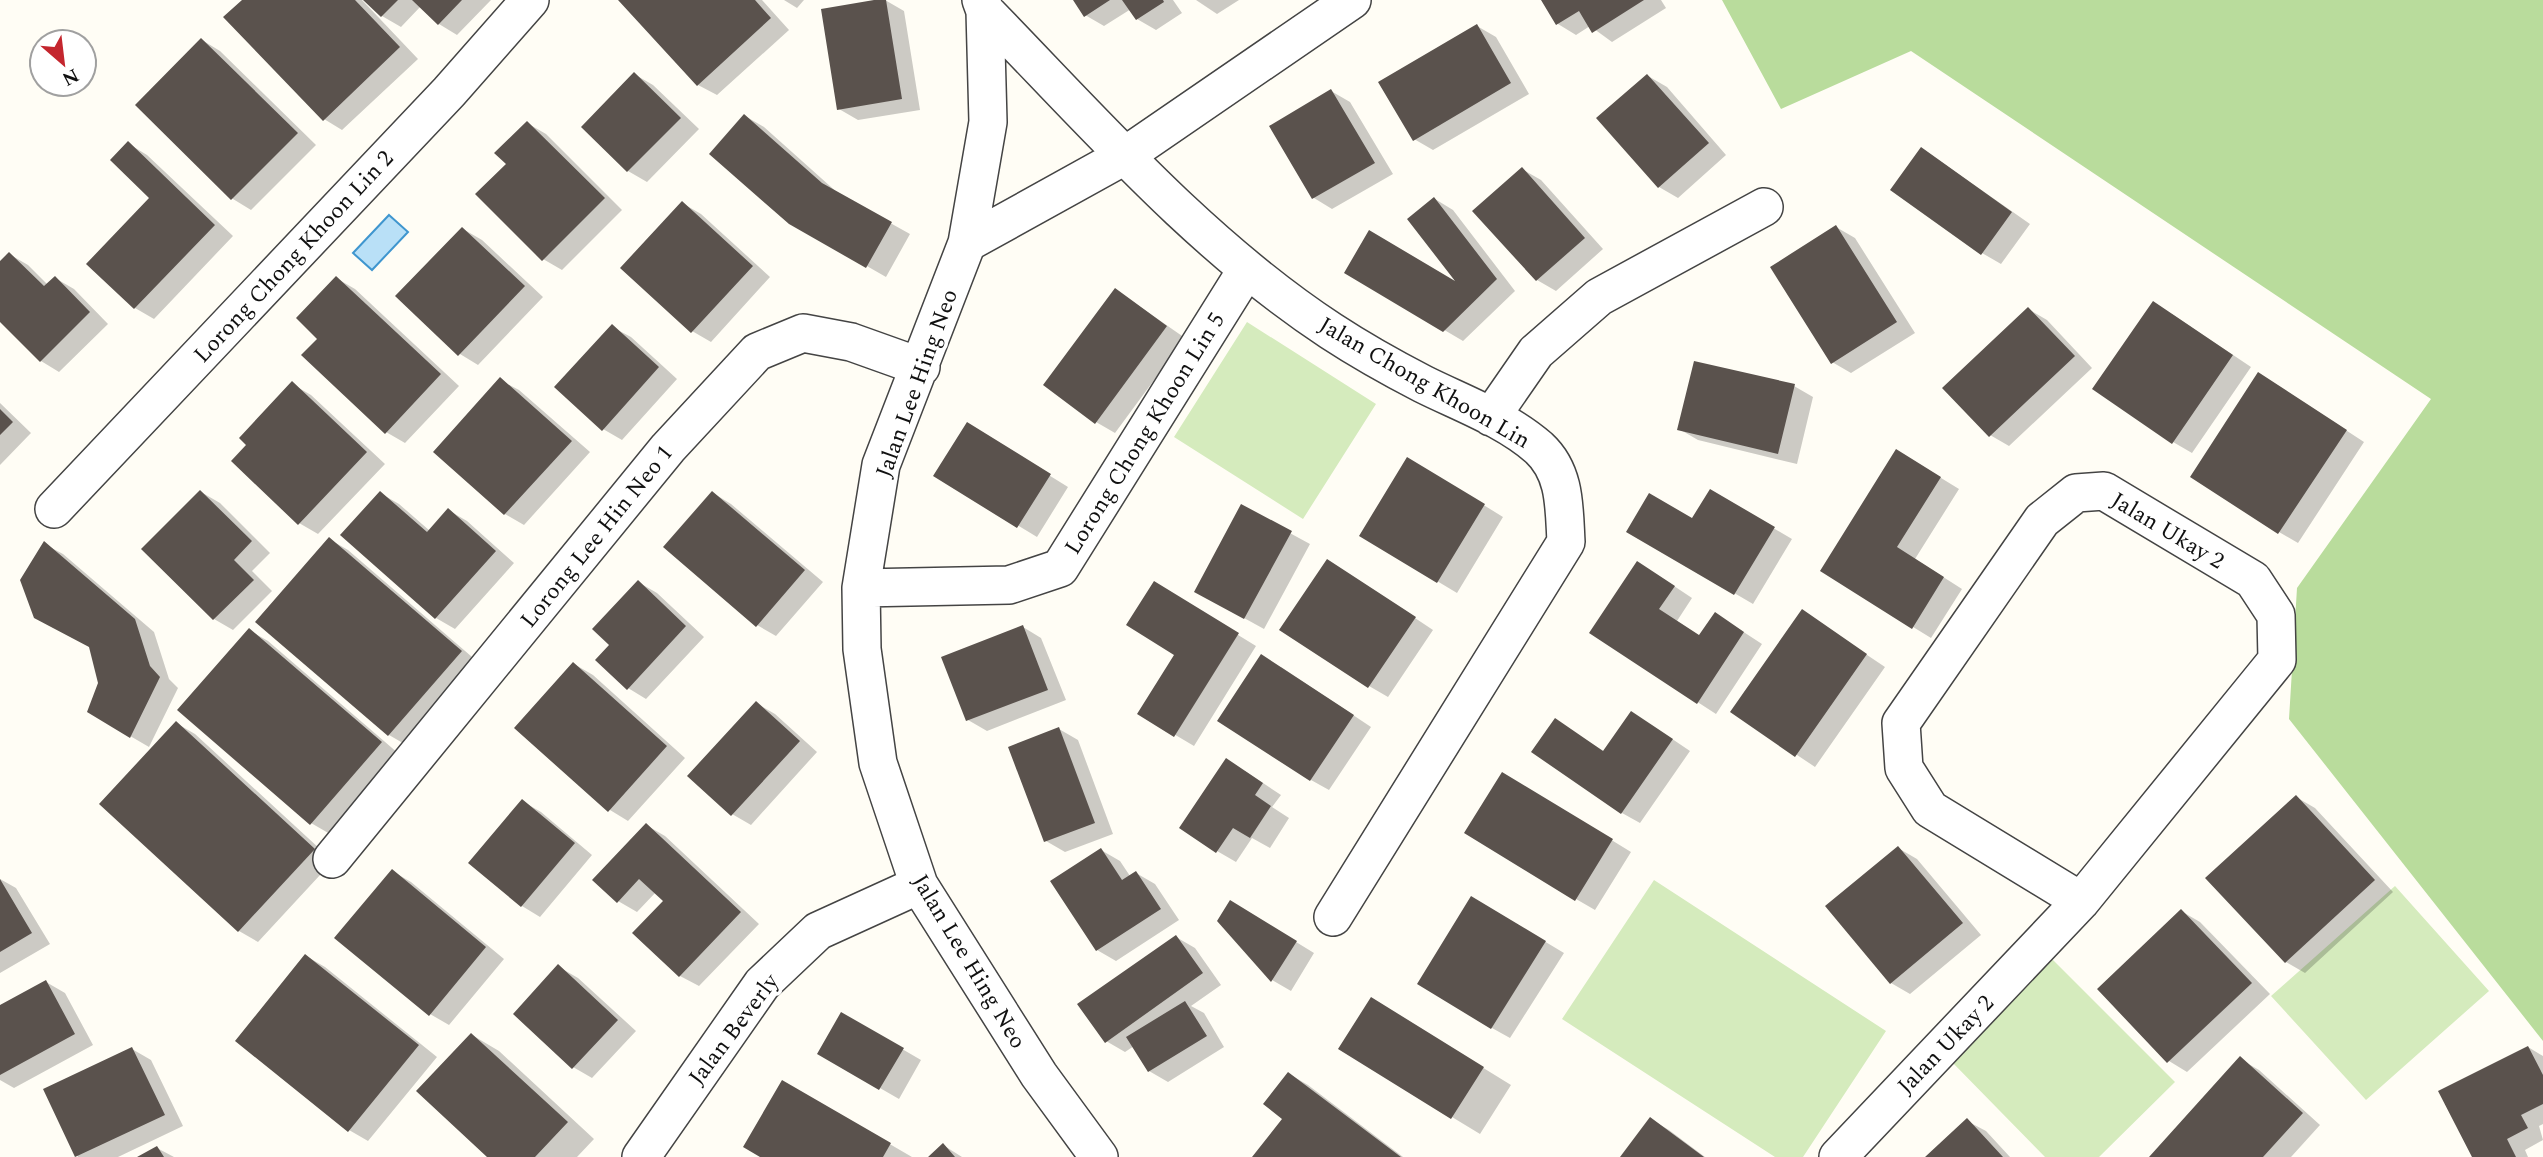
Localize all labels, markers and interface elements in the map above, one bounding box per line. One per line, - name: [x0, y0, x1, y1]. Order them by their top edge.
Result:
- north arrow: [28, 28, 98, 98]
- text: N: [57, 60, 84, 93]
- street label: Lorong Chong Khoon Lin 2: [186, 143, 402, 371]
- street label: Jalan Lee Hing Neo: [867, 284, 968, 483]
- street label: Lorong Chong Khoon Lin 5: [1056, 306, 1234, 562]
- street label: Jalan Chong Khoon Lin: [1312, 308, 1537, 458]
- street label: Lorong Lee Hin Neo 1: [512, 438, 682, 636]
- street label: Jalan Ukay 2: [2104, 484, 2231, 579]
- street label: Jalan Lee Hing Neo: [903, 868, 1035, 1056]
- street label: Jalan Beverly: [680, 966, 789, 1093]
- street label: Jalan Ukay 2: [1889, 987, 2003, 1103]

